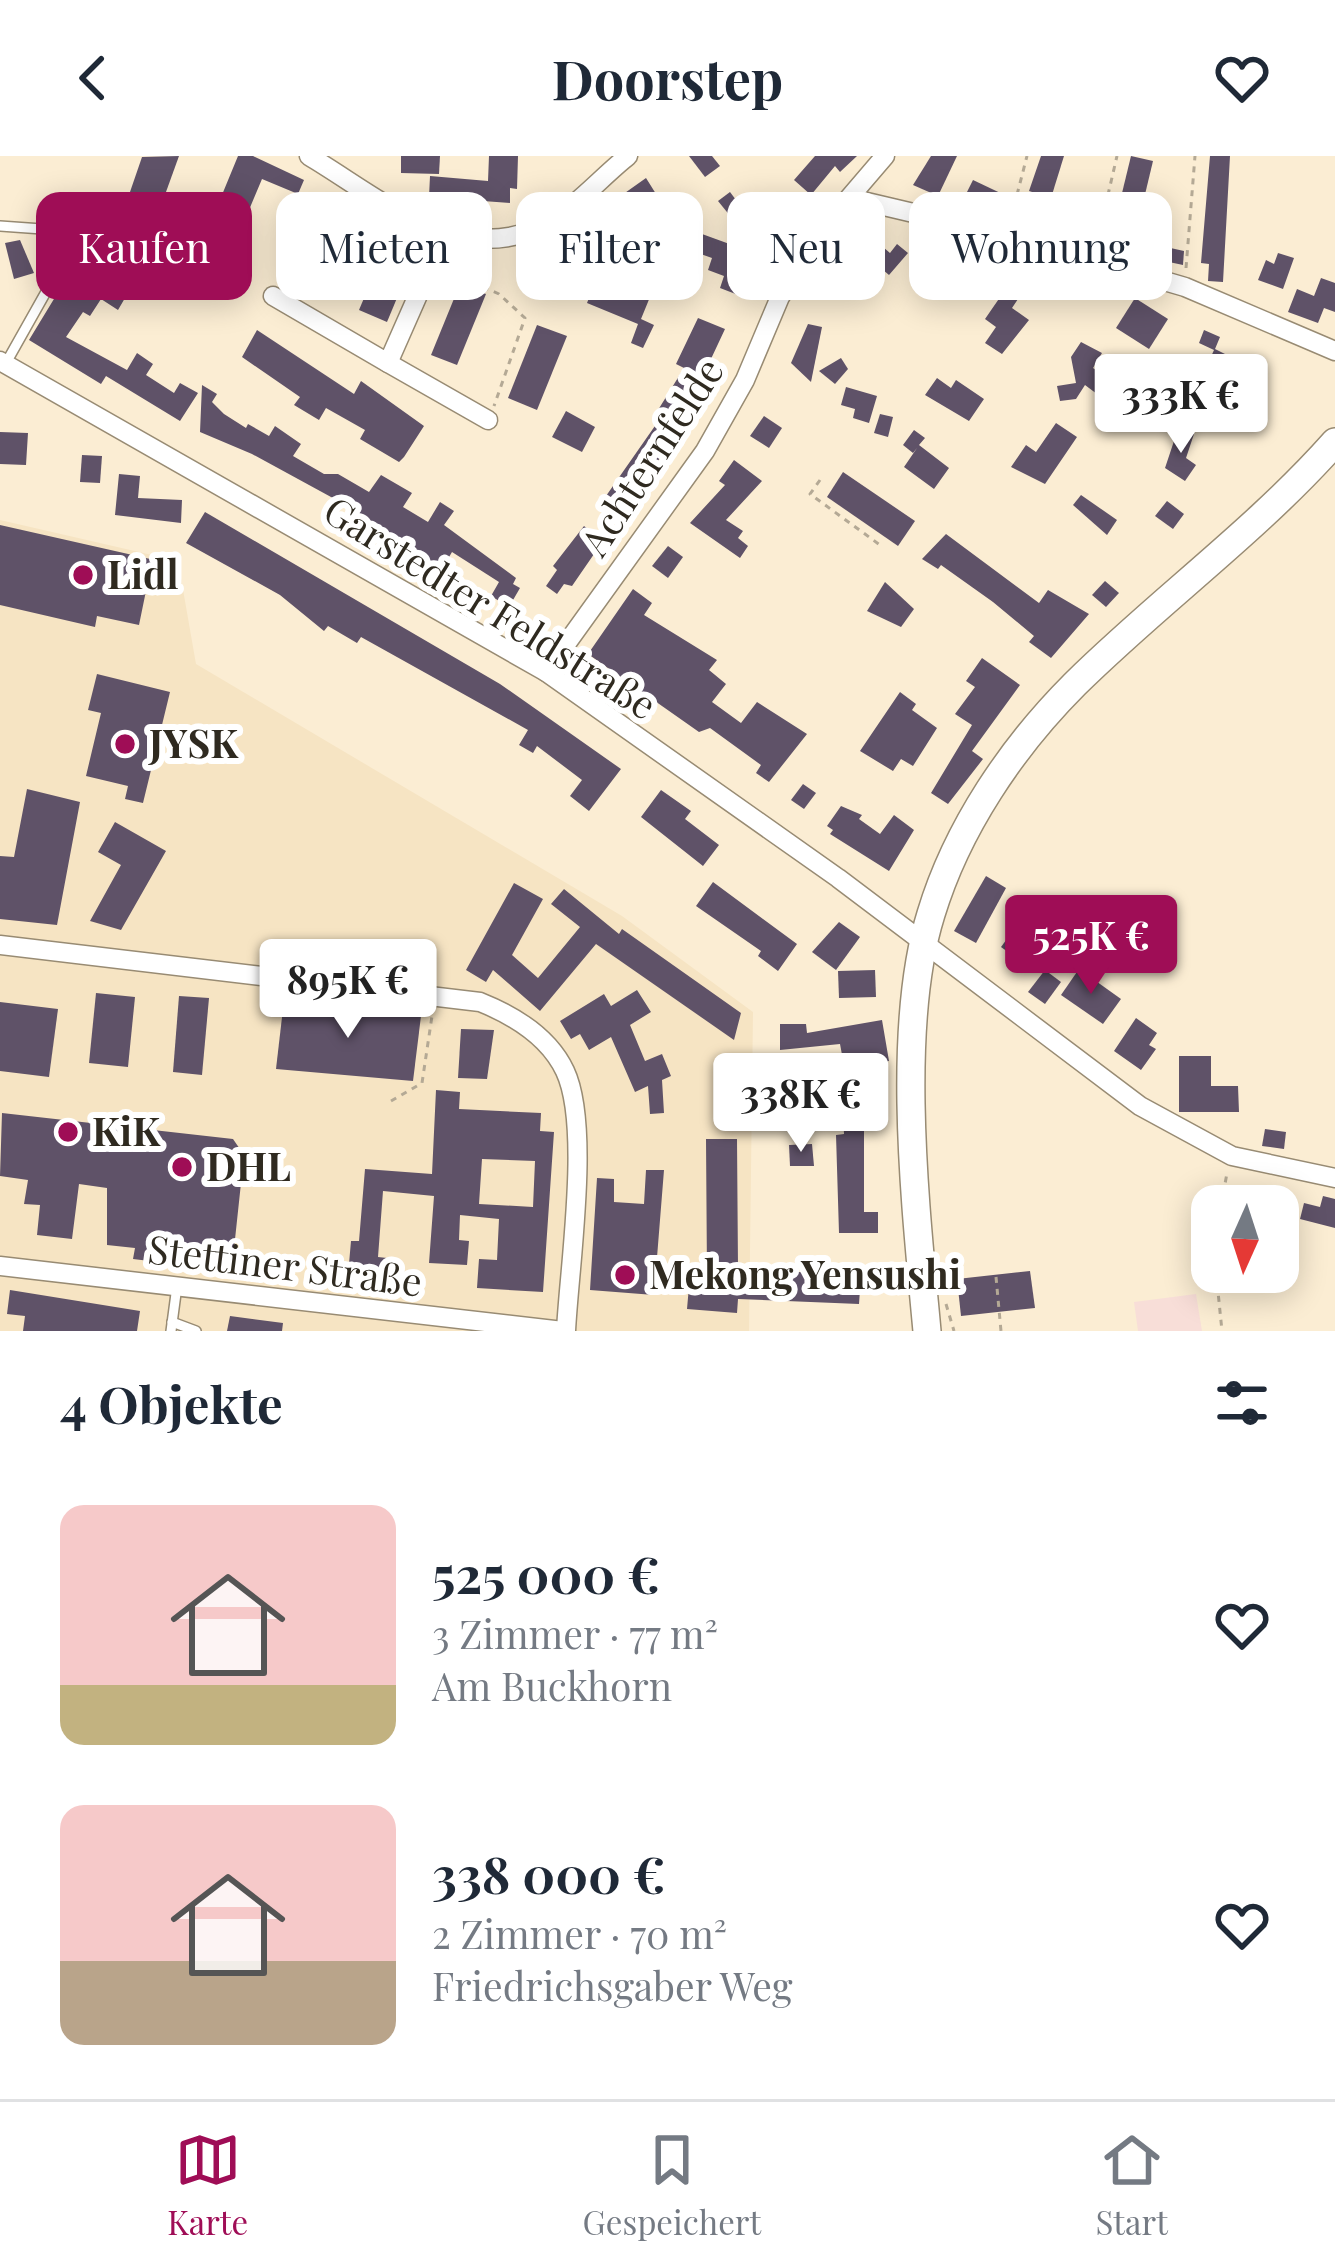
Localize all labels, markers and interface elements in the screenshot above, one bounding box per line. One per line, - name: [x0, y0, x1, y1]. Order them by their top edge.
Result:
- text: Doorstep: [552, 42, 783, 114]
- icon: back: [60, 45, 126, 111]
- icon: heart: [1209, 45, 1275, 111]
- chip: Kaufen: [36, 192, 252, 300]
- chip: Mieten: [276, 192, 492, 300]
- chip: Filter: [516, 192, 703, 300]
- chip: Neu: [727, 192, 885, 300]
- chip: Wohnung: [909, 192, 1172, 300]
- street label: Achternfelde: [566, 347, 734, 566]
- pin: 333K €: [1083, 354, 1279, 456]
- text: 333K €: [1122, 367, 1240, 419]
- street label: Garstedter Feldstraße: [315, 483, 667, 730]
- place label: Lidl: [107, 547, 179, 599]
- marker: Lidl: [70, 562, 96, 588]
- place label: JYSK: [148, 716, 239, 768]
- marker: JYSK: [112, 731, 138, 757]
- pin: 525K €: [993, 895, 1189, 997]
- text: 525K €: [1032, 908, 1150, 960]
- pin: 895K €: [250, 939, 446, 1041]
- text: 895K €: [287, 952, 409, 1004]
- pin: 338K €: [703, 1053, 899, 1155]
- text: 338K €: [740, 1066, 862, 1118]
- place label: KiK: [92, 1104, 161, 1156]
- marker: KiK: [55, 1119, 81, 1145]
- place label: DHL: [206, 1139, 291, 1191]
- marker: DHL: [169, 1154, 195, 1180]
- north arrow: [1191, 1185, 1299, 1293]
- map controls: [1191, 1185, 1299, 1293]
- street label: Stettiner Straße: [145, 1221, 425, 1307]
- place label: Mekong Yensushi: [649, 1247, 961, 1299]
- marker: Mekong Yensushi: [612, 1262, 638, 1288]
- text: 4 Objekte: [60, 1369, 283, 1437]
- icon: filters: [1209, 1370, 1275, 1436]
- text: 525 000 €: [432, 1539, 660, 1607]
- icon: home: [156, 1553, 300, 1697]
- icon: heart: [1209, 1592, 1275, 1658]
- text: 3 Zimmer · 77 m²: [432, 1607, 718, 1659]
- text: Am Buckhorn: [432, 1659, 672, 1711]
- text: 338 000 €: [432, 1839, 665, 1907]
- icon: home: [156, 1853, 300, 1997]
- icon: heart: [1209, 1892, 1275, 1958]
- text: 2 Zimmer · 70 m²: [432, 1907, 727, 1959]
- text: Friedrichsgaber Weg: [432, 1959, 793, 2011]
- tab: Karte: [167, 2127, 248, 2243]
- tab: Gespeichert: [583, 2127, 761, 2243]
- tab: Start: [1096, 2127, 1168, 2243]

